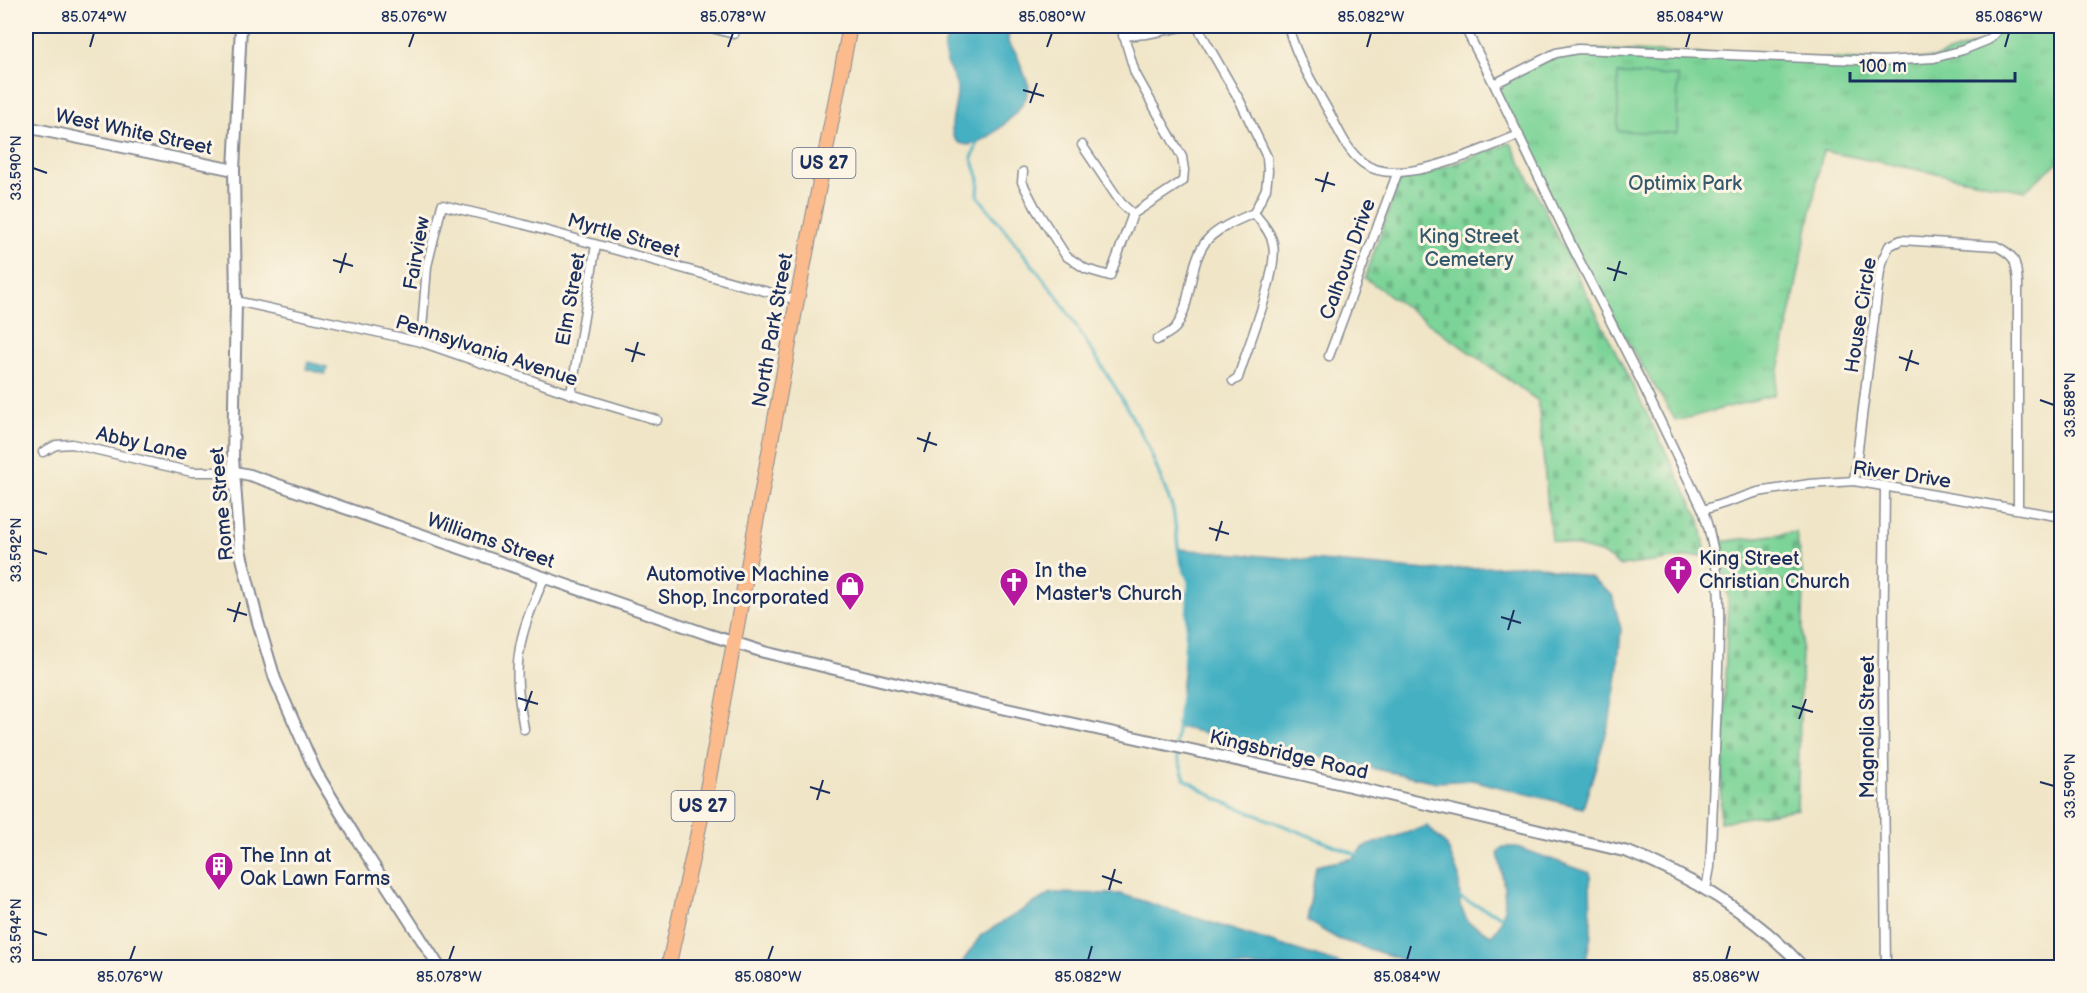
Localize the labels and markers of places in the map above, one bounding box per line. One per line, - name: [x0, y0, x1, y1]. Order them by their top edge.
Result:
- place label: King Street Christian Church: [1699, 547, 1850, 594]
- church icon: King Street Christian Church: [1662, 554, 1694, 596]
- place label: In the Master's Church: [1035, 559, 1182, 606]
- place label: Automotive Machine Shop, Incorporated: [646, 563, 829, 610]
- church icon: In the Master's Church: [998, 566, 1030, 608]
- shop icon: Automotive Machine Shop, Incorporated: [834, 570, 866, 612]
- place label: The Inn at Oak Lawn Farms: [240, 844, 390, 891]
- building icon: The Inn at Oak Lawn Farms: [203, 850, 235, 892]

